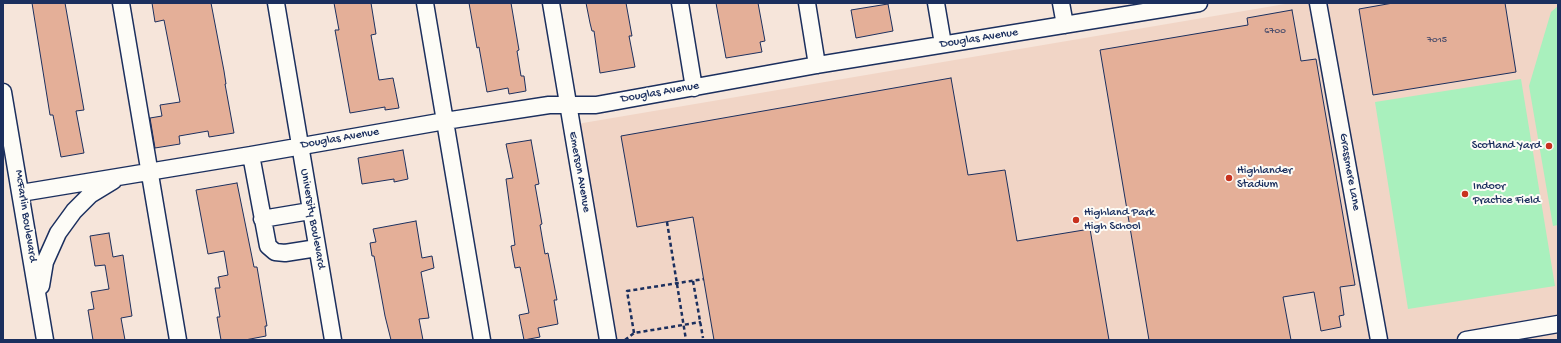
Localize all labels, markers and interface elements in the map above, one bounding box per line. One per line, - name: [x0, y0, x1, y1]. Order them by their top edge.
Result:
- house number: 6700: [1264, 25, 1286, 37]
- street label: Douglas Avenue: [939, 26, 1019, 52]
- house number: 7015: [1427, 34, 1447, 46]
- street label: Douglas Avenue: [620, 79, 700, 107]
- street label: Douglas Avenue: [300, 125, 380, 153]
- street label: Emerson Avenue: [565, 131, 593, 213]
- street label: Grassmere Lane: [1335, 132, 1363, 212]
- place label: Scotland Yard: [1472, 139, 1541, 153]
- marker: Scotland Yard: [1544, 141, 1554, 151]
- place label: Highlander Stadium: [1237, 164, 1292, 192]
- street label: University Boulevard: [296, 168, 328, 270]
- street label: McFarlin Boulevard: [11, 169, 39, 263]
- marker: Highlander Stadium: [1224, 173, 1234, 183]
- place label: Indoor Practice Field: [1473, 180, 1540, 208]
- marker: Indoor Practice Field: [1460, 189, 1470, 199]
- place label: Highland Park High School: [1084, 206, 1154, 234]
- marker: Highland Park High School: [1071, 215, 1081, 225]

